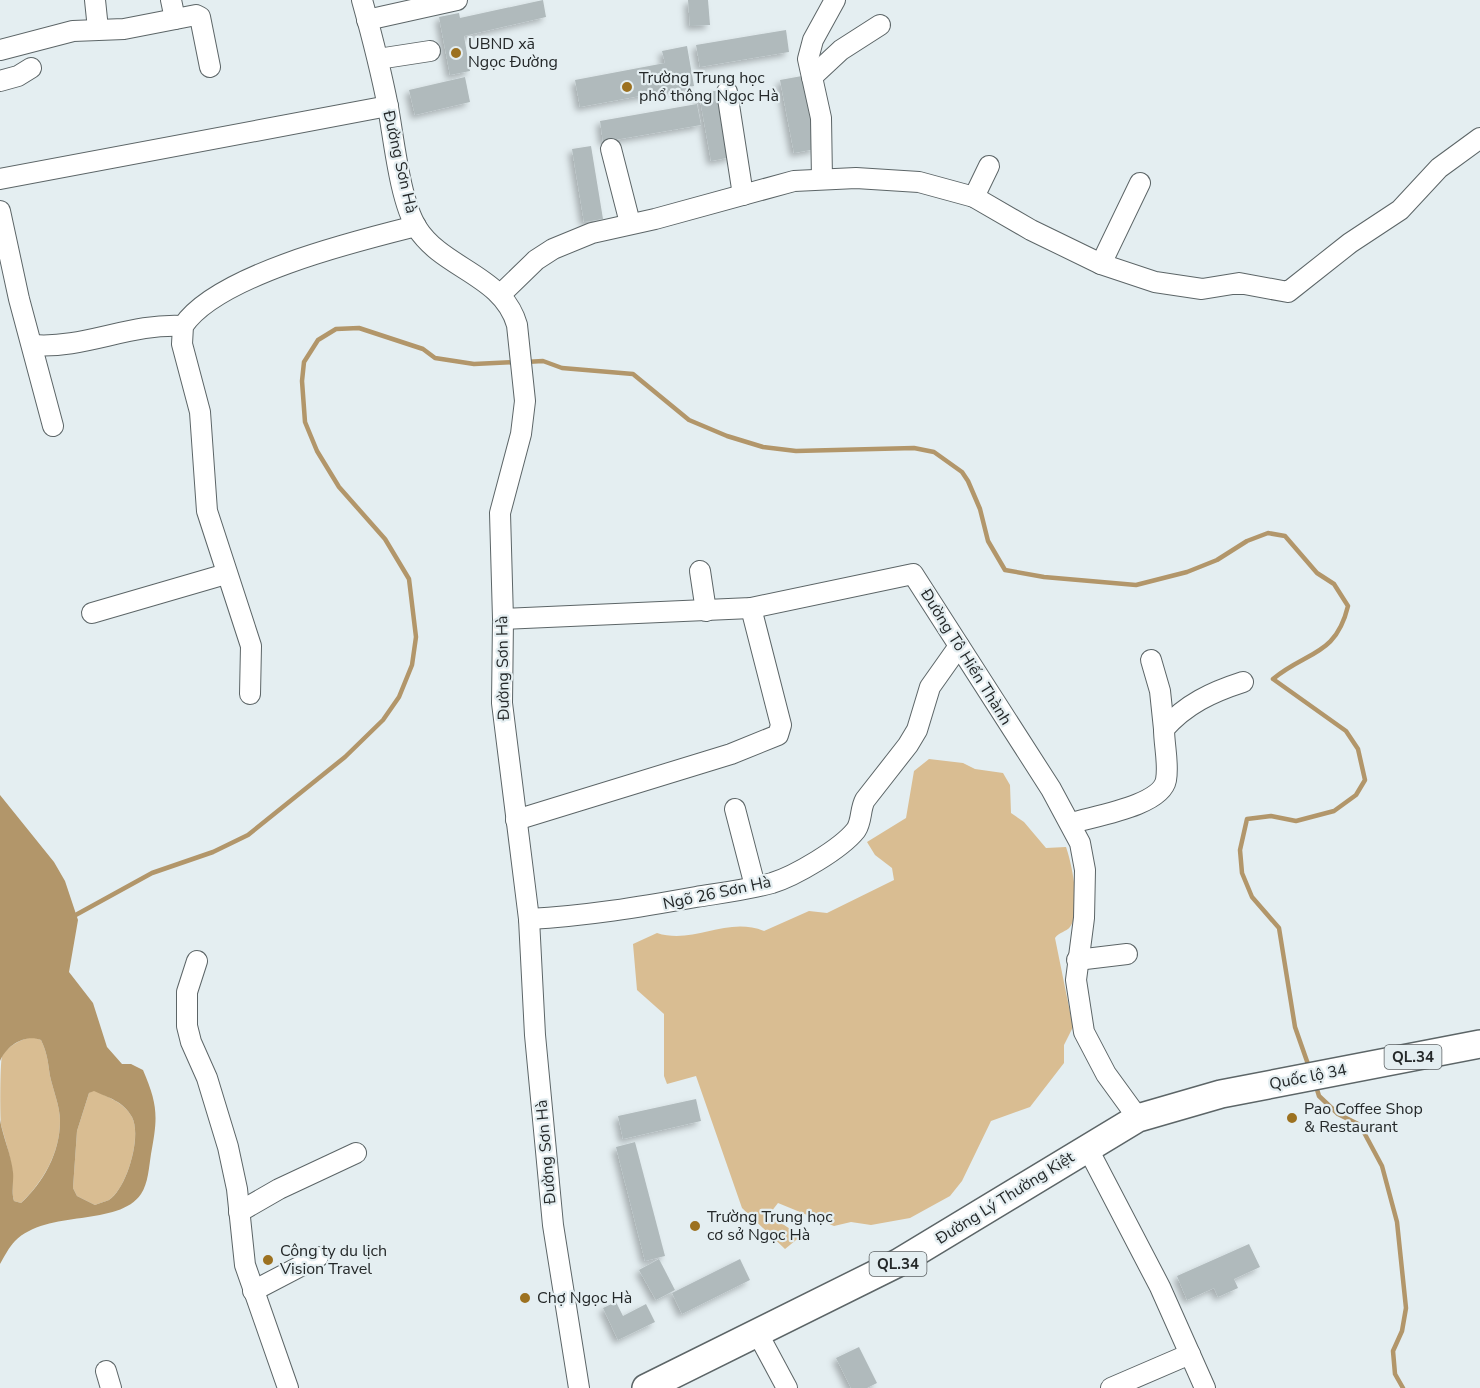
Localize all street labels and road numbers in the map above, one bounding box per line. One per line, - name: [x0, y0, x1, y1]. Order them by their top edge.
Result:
- street label: Đường Sơn Hà: [377, 107, 423, 216]
- street label: Đường Tô Hiến Thành: [915, 584, 1017, 729]
- street label: Đường Sơn Hà: [491, 615, 515, 722]
- street label: Ngõ 26 Sơn Hà: [661, 871, 773, 915]
- road number: QL.34: [1384, 1045, 1442, 1069]
- street label: Quốc lộ 34: [1267, 1059, 1349, 1095]
- street label: Đường Sơn Hà: [530, 1099, 562, 1206]
- street label: Đường Lý Thường Kiệt: [931, 1146, 1079, 1250]
- road number: QL.34: [870, 1252, 926, 1276]

